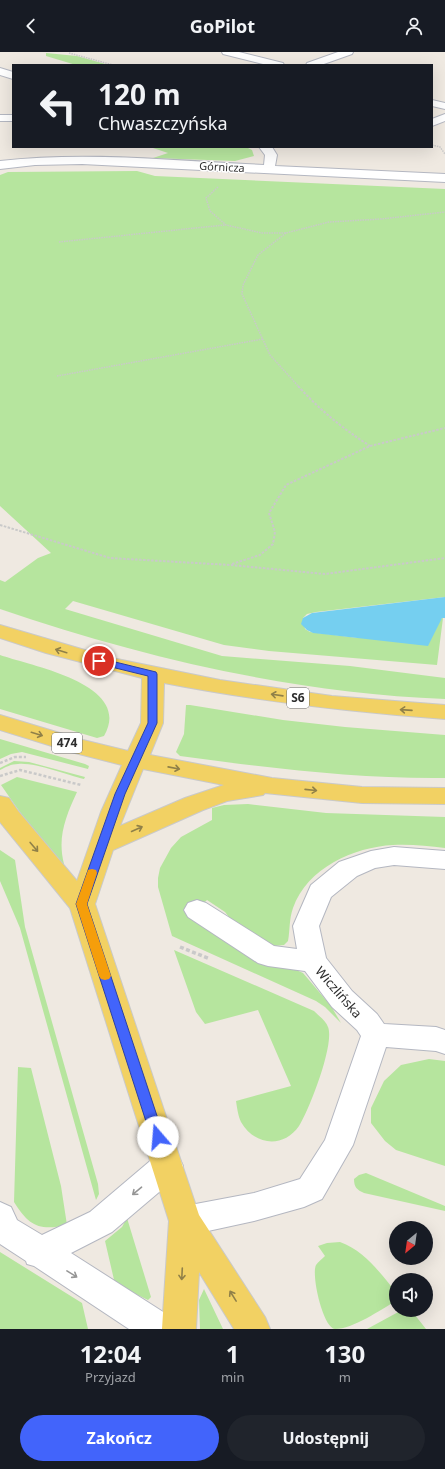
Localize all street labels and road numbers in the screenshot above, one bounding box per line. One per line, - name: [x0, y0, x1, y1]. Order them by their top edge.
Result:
- street label: Górnicza: [199, 158, 245, 175]
- road number: S6: [287, 688, 309, 708]
- road number: 474: [52, 733, 82, 753]
- street label: Wiczlińska: [312, 962, 366, 1022]

